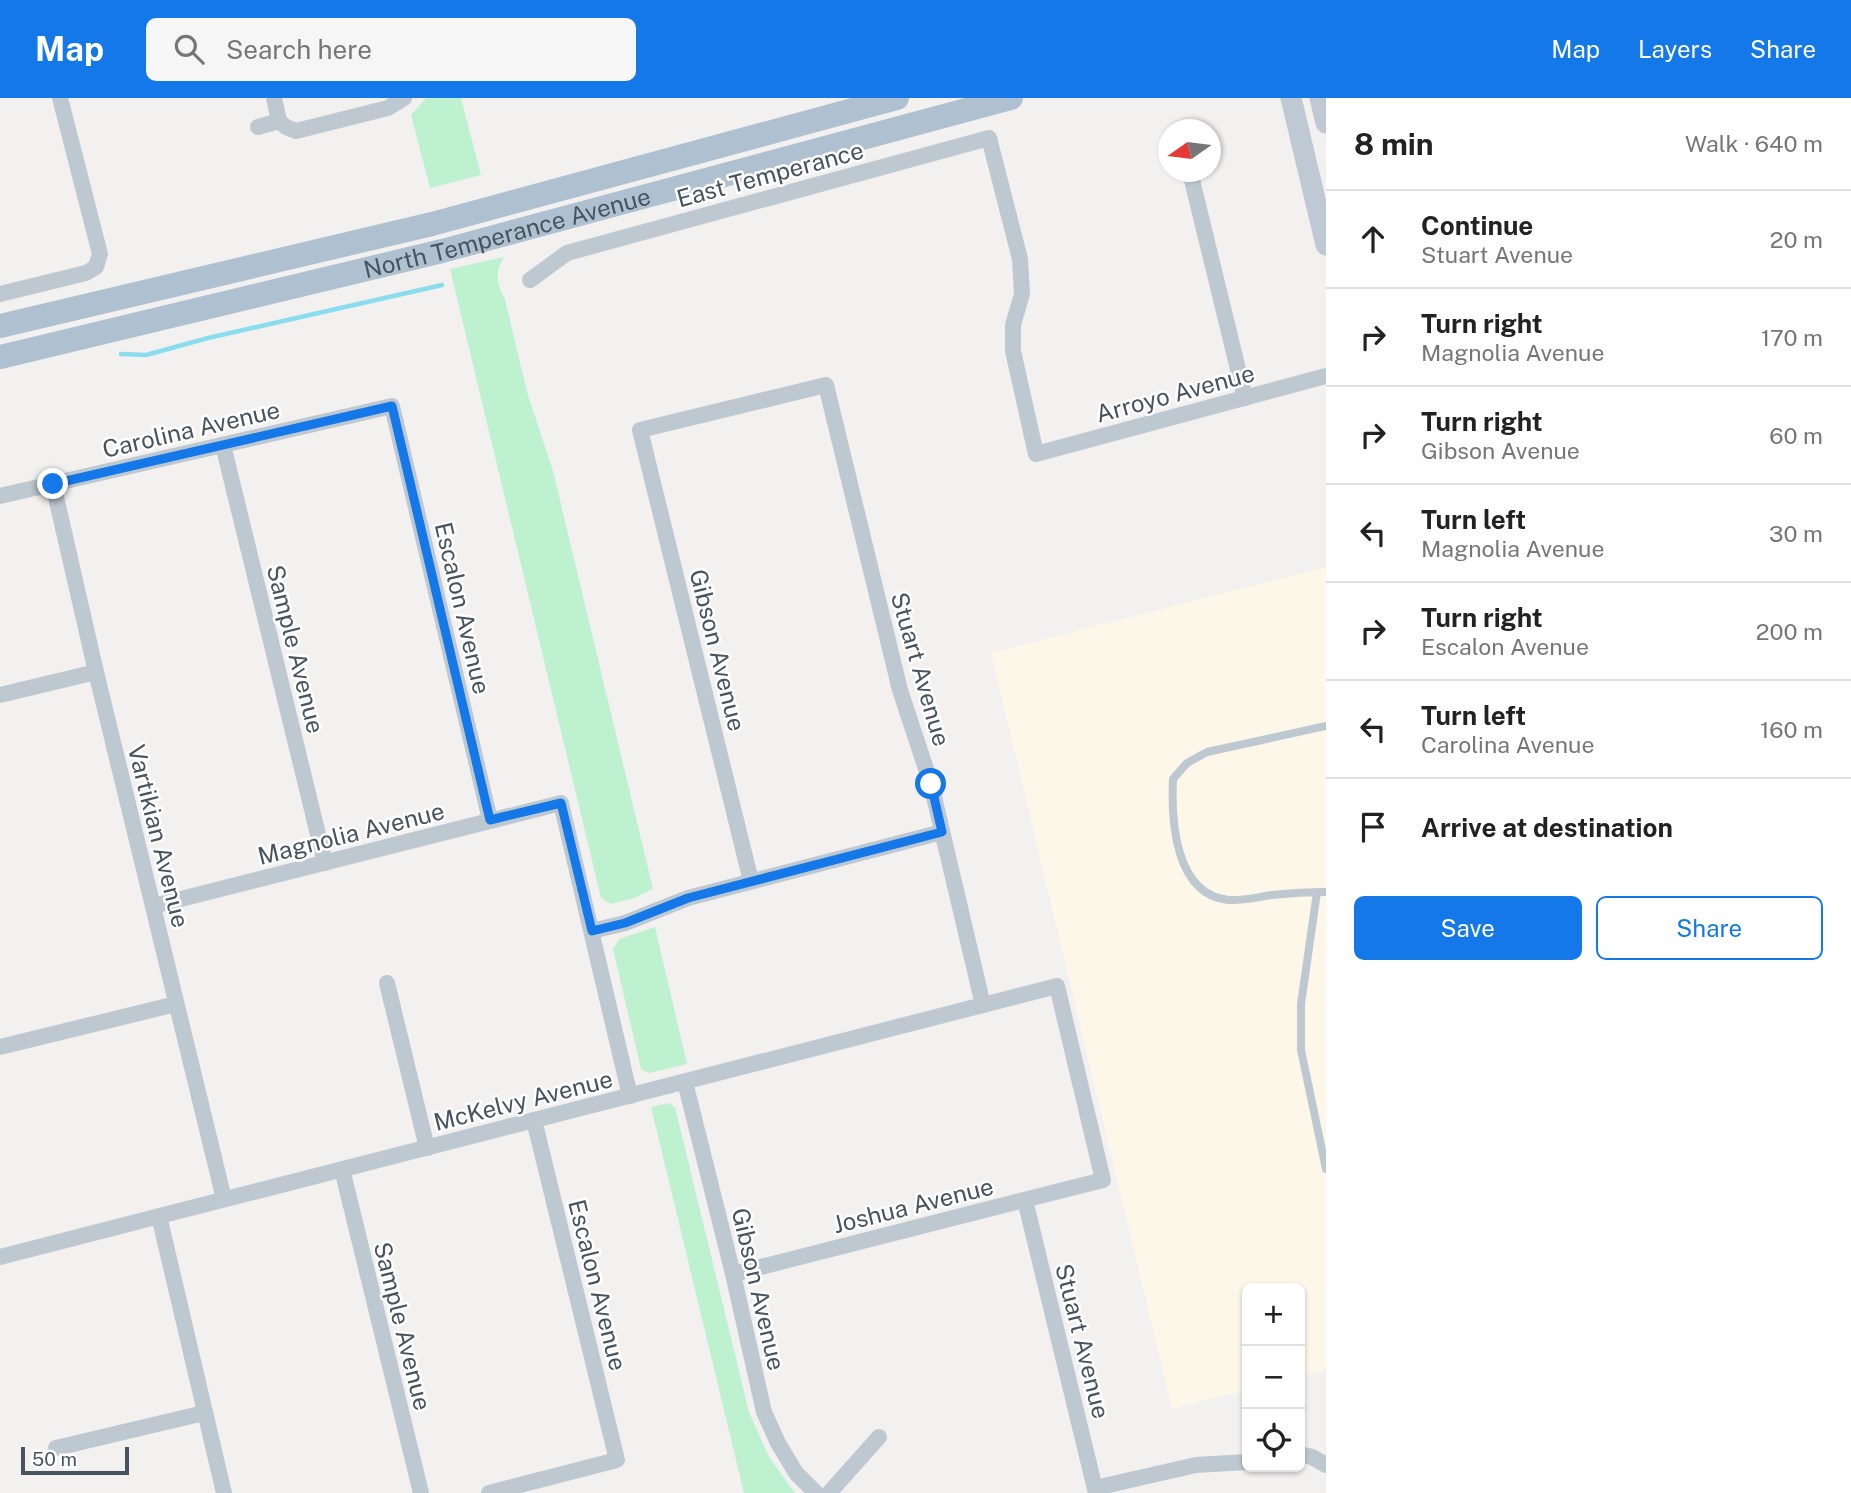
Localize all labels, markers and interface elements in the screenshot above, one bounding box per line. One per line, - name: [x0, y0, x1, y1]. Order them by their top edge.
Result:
- search box: [146, 18, 636, 81]
- text: Map: [35, 30, 104, 68]
- icon: search: [170, 30, 208, 68]
- text: Search here: [226, 34, 372, 65]
- text: Map: [1551, 35, 1600, 63]
- text: Layers: [1638, 35, 1712, 63]
- text: Share: [1750, 35, 1816, 63]
- north arrow: [1158, 119, 1221, 182]
- text: 8 min: [1354, 126, 1434, 162]
- text: Walk · 640 m: [1685, 130, 1823, 157]
- street label: East Temperance: [673, 136, 867, 212]
- street label: North Temperance Avenue: [361, 182, 653, 283]
- text: Continue: [1421, 210, 1533, 241]
- icon: ahead: [1354, 220, 1392, 258]
- text: 20 m: [1770, 226, 1823, 253]
- text: Stuart Avenue: [1421, 241, 1573, 268]
- text: Turn right: [1421, 308, 1543, 339]
- icon: right: [1354, 318, 1392, 356]
- text: 170 m: [1761, 324, 1823, 351]
- text: Magnolia Avenue: [1421, 339, 1604, 366]
- street label: Arroyo Avenue: [1093, 358, 1257, 428]
- street label: Carolina Avenue: [100, 395, 282, 463]
- text: Turn right: [1421, 406, 1543, 437]
- icon: right: [1354, 416, 1392, 454]
- text: 60 m: [1769, 422, 1823, 449]
- text: Gibson Avenue: [1421, 437, 1580, 464]
- route end: [37, 468, 68, 499]
- text: Turn left: [1421, 504, 1526, 535]
- icon: left: [1354, 514, 1392, 552]
- street label: Escalon Avenue: [430, 519, 496, 697]
- text: 30 m: [1769, 520, 1823, 547]
- text: Magnolia Avenue: [1421, 535, 1604, 562]
- street label: Sample Avenue: [262, 562, 330, 736]
- street label: Gibson Avenue: [684, 566, 752, 734]
- street label: Stuart Avenue: [886, 589, 956, 749]
- text: Turn right: [1421, 602, 1543, 633]
- icon: right: [1354, 612, 1392, 650]
- text: 200 m: [1756, 618, 1823, 645]
- text: Escalon Avenue: [1421, 633, 1589, 660]
- text: Turn left: [1421, 700, 1526, 731]
- icon: left: [1354, 710, 1392, 748]
- text: 160 m: [1760, 716, 1823, 743]
- text: Carolina Avenue: [1421, 731, 1594, 758]
- street label: Vartikian Avenue: [123, 742, 195, 930]
- route start: [915, 768, 946, 799]
- street label: Magnolia Avenue: [255, 796, 447, 870]
- icon: arrive: [1354, 808, 1392, 846]
- text: Arrive at destination: [1421, 812, 1673, 843]
- button: Save: [1354, 896, 1582, 960]
- button: Share: [1596, 896, 1823, 960]
- street label: McKelvy Avenue: [431, 1064, 615, 1136]
- street label: Joshua Avenue: [830, 1172, 996, 1238]
- street label: Escalon Avenue: [563, 1197, 633, 1373]
- street label: Gibson Avenue: [727, 1205, 791, 1373]
- street label: Sample Avenue: [369, 1239, 437, 1413]
- street label: Stuart Avenue: [1050, 1261, 1116, 1421]
- map controls: [1242, 1283, 1305, 1472]
- button: +: [1242, 1283, 1305, 1346]
- button: −: [1242, 1346, 1305, 1409]
- button: locate: [1242, 1409, 1305, 1472]
- scale bar: [21, 1444, 130, 1476]
- text: 50 m: [32, 1448, 77, 1470]

